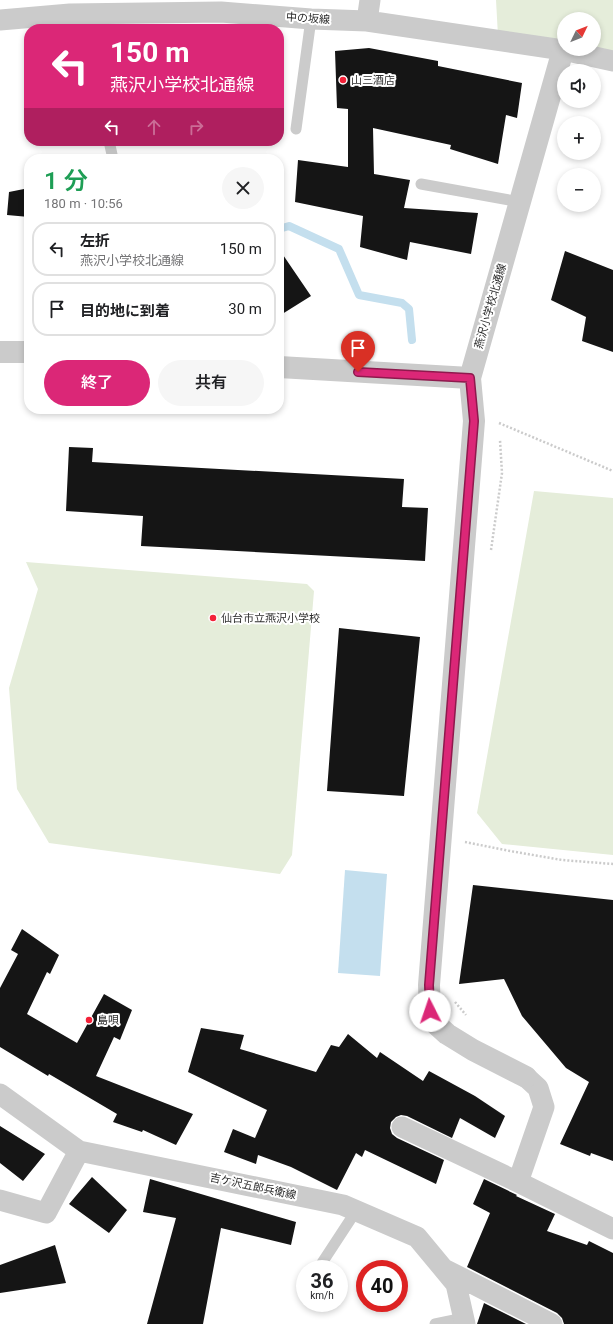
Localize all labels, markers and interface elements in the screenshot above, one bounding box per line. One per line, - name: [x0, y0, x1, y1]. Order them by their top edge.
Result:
- street label: 中の坂線: [286, 10, 330, 27]
- north arrow: [557, 12, 601, 56]
- map controls: [557, 12, 601, 212]
- text: 150 m: [110, 36, 189, 69]
- icon: left: [44, 40, 96, 92]
- button: sound: [557, 64, 601, 108]
- text: 燕沢小学校北通線: [110, 74, 254, 95]
- place label: 山三酒店: [351, 74, 395, 87]
- marker: 山三酒店: [338, 75, 348, 85]
- icon: left: [101, 116, 123, 138]
- icon: ahead: [143, 116, 165, 138]
- icon: right: [185, 116, 207, 138]
- button: +: [557, 116, 601, 160]
- text: 1 分: [44, 167, 88, 195]
- button: close: [222, 167, 264, 209]
- button: −: [557, 168, 601, 212]
- text: 180 m · 10:56: [44, 196, 123, 211]
- text: 左折: [80, 232, 110, 250]
- icon: left: [46, 238, 68, 260]
- text: 150 m: [220, 240, 262, 258]
- text: 燕沢小学校北通線: [80, 253, 184, 268]
- street label: 燕沢小学校北通線: [472, 262, 509, 350]
- icon: arrive: [46, 298, 68, 320]
- text: 30 m: [228, 300, 262, 318]
- text: 目的地に到着: [80, 302, 170, 320]
- pin: [341, 331, 375, 372]
- icon: arrive: [347, 337, 369, 359]
- button: 終了: [44, 360, 150, 406]
- button: 共有: [158, 360, 264, 406]
- place label: 仙台市立燕沢小学校: [221, 612, 320, 625]
- marker: 仙台市立燕沢小学校: [208, 613, 218, 623]
- position arrow: [409, 990, 451, 1032]
- place label: 島唄: [97, 1014, 119, 1027]
- marker: 島唄: [84, 1015, 94, 1025]
- street label: 吉ケ沢五郎兵衛線: [209, 1171, 297, 1202]
- speed limit sign: 40: [356, 1260, 408, 1312]
- text: 36: [311, 1269, 333, 1293]
- text: km/h: [310, 1290, 334, 1301]

